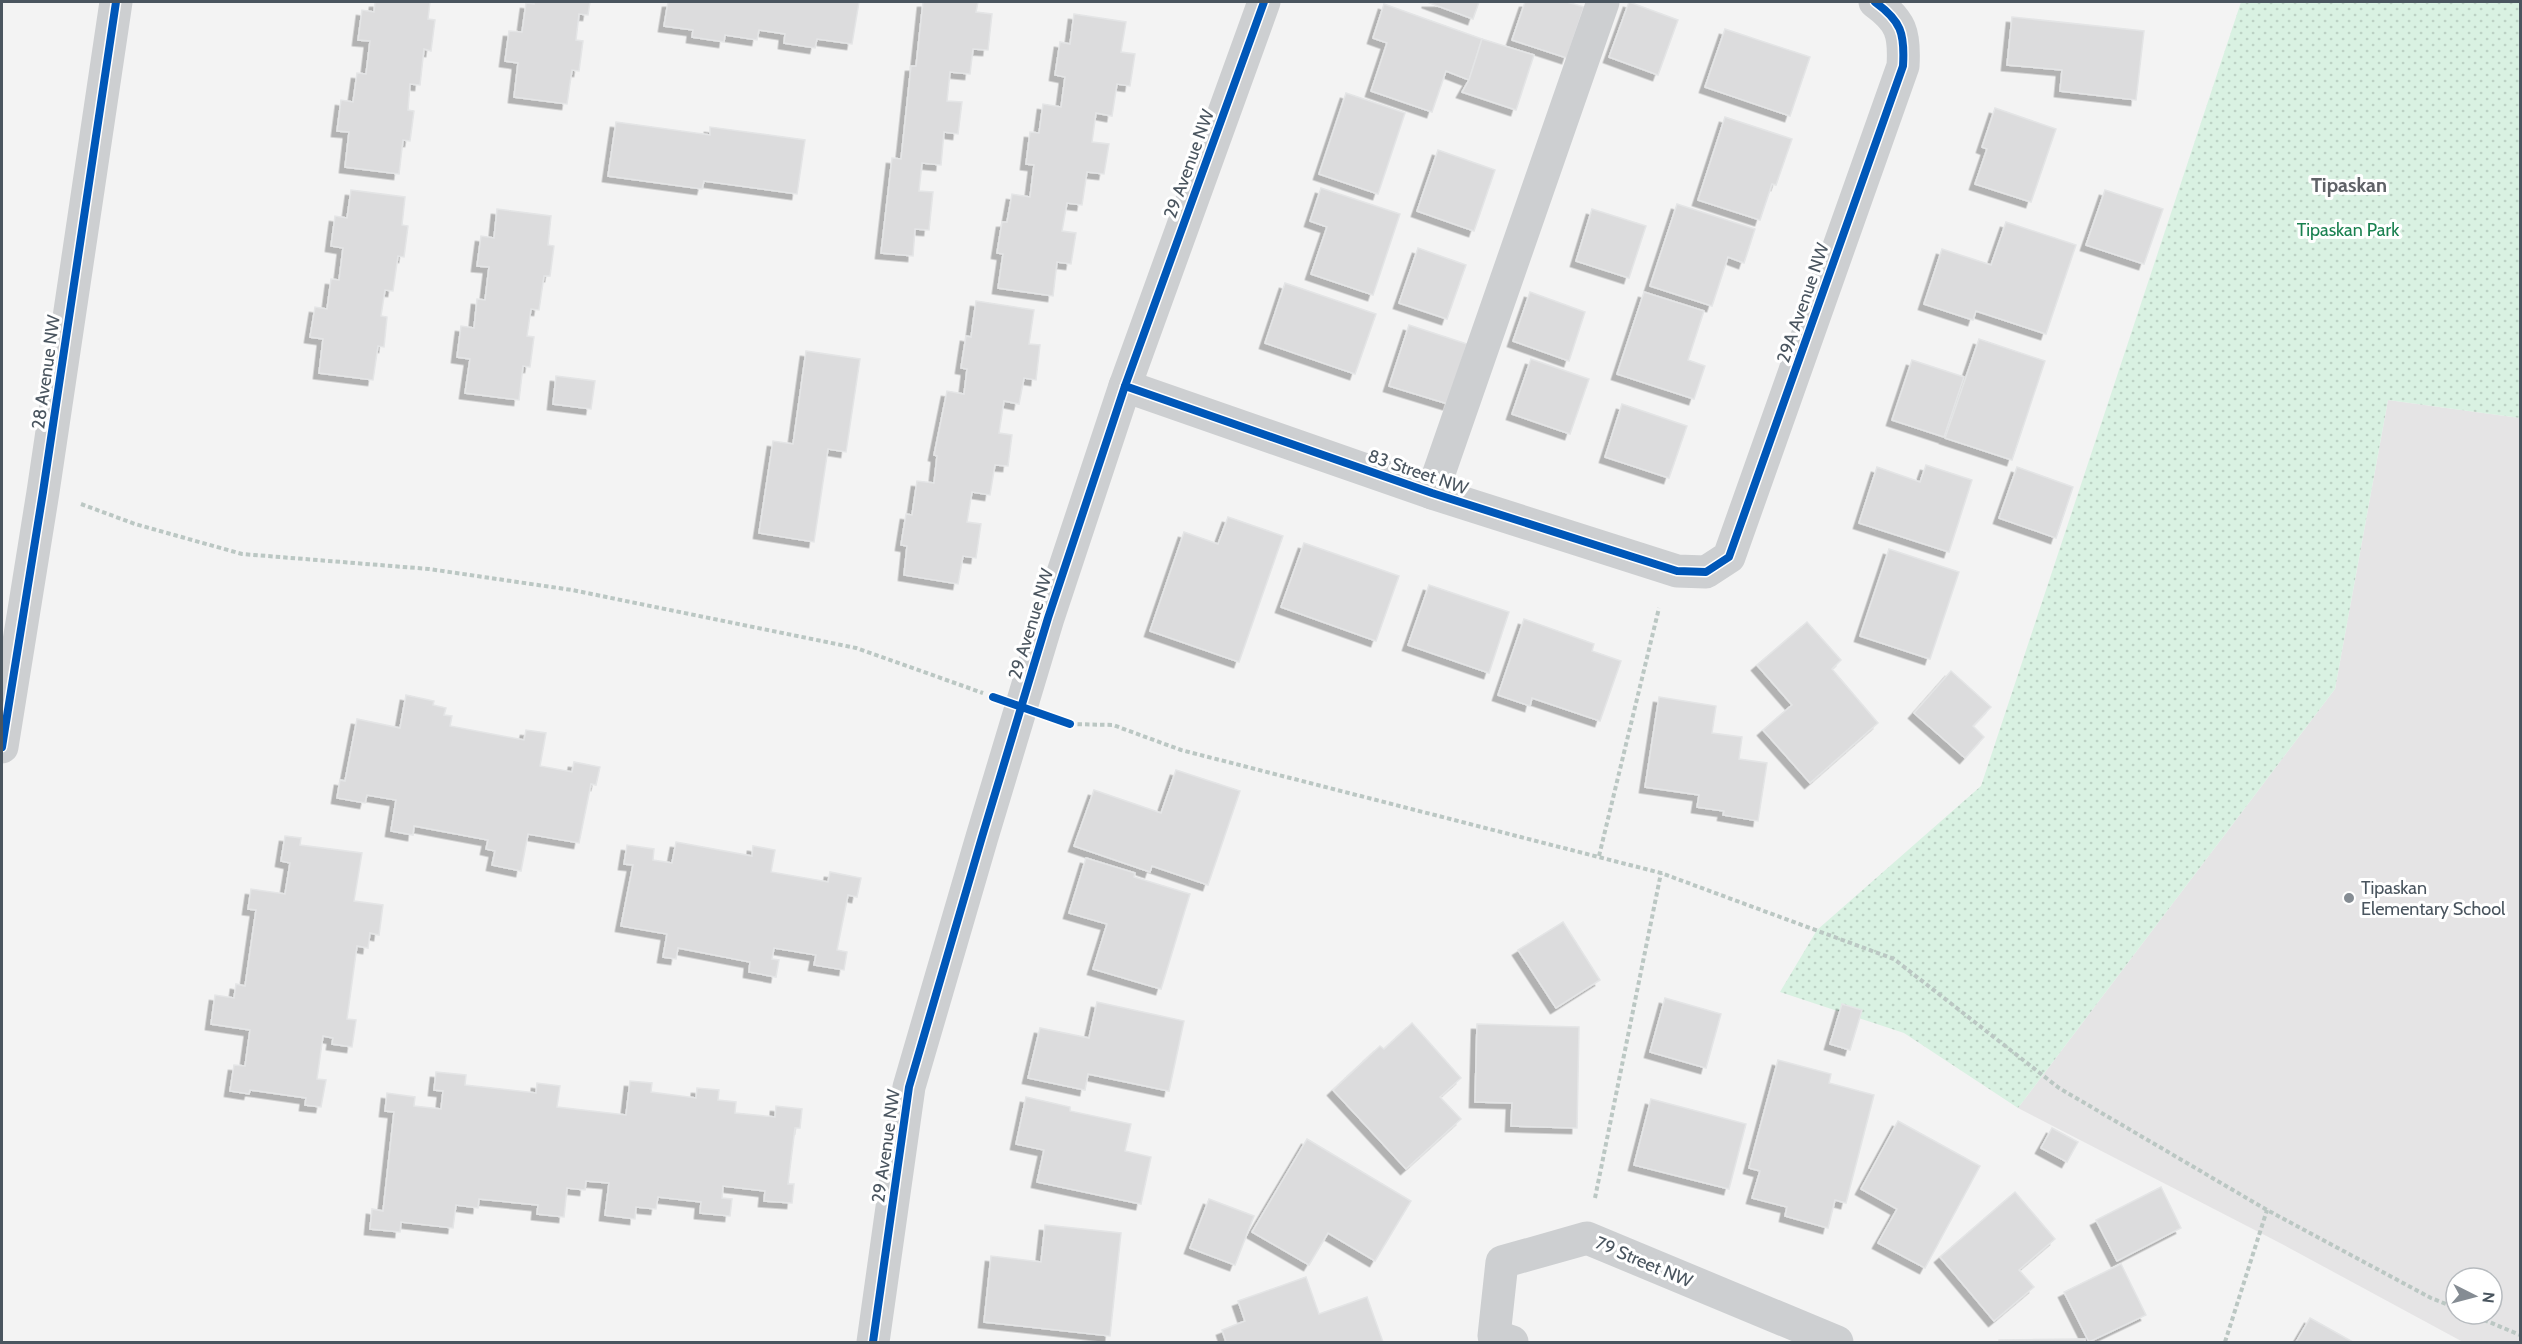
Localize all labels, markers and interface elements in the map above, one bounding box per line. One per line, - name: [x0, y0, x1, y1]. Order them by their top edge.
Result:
- street label: 29 Avenue NW: [1159, 106, 1219, 222]
- district label: Tipaskan: [2311, 173, 2387, 197]
- park label: Tipaskan Park: [2297, 219, 2400, 241]
- street label: 29A Avenue NW: [1772, 240, 1834, 366]
- street label: 28 Avenue NW: [27, 313, 65, 431]
- street label: 83 Street NW: [1365, 445, 1471, 499]
- street label: 29 Avenue NW: [1004, 566, 1058, 682]
- place label: Tipaskan Elementary School: [2361, 877, 2506, 920]
- marker: Tipaskan Elementary School: [2342, 891, 2356, 905]
- street label: 29 Avenue NW: [867, 1088, 905, 1204]
- street label: 79 Street NW: [1592, 1232, 1696, 1292]
- north arrow: [2444, 1266, 2504, 1326]
- text: N: [2478, 1291, 2498, 1304]

